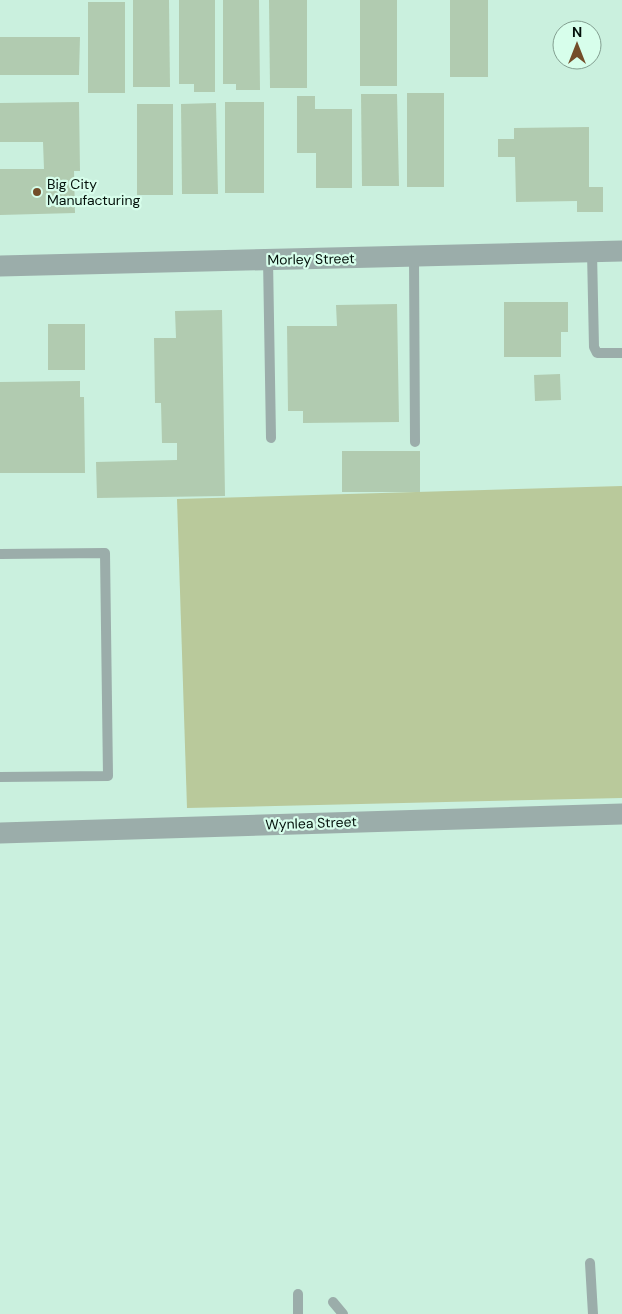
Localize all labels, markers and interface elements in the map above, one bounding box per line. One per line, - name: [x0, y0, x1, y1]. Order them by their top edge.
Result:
- north arrow: [552, 20, 602, 70]
- text: N: [572, 23, 582, 41]
- place label: Big City Manufacturing: [47, 175, 140, 209]
- marker: Big City Manufacturing: [31, 186, 43, 198]
- street label: Morley Street: [267, 249, 355, 269]
- street label: Wynlea Street: [265, 812, 357, 834]

